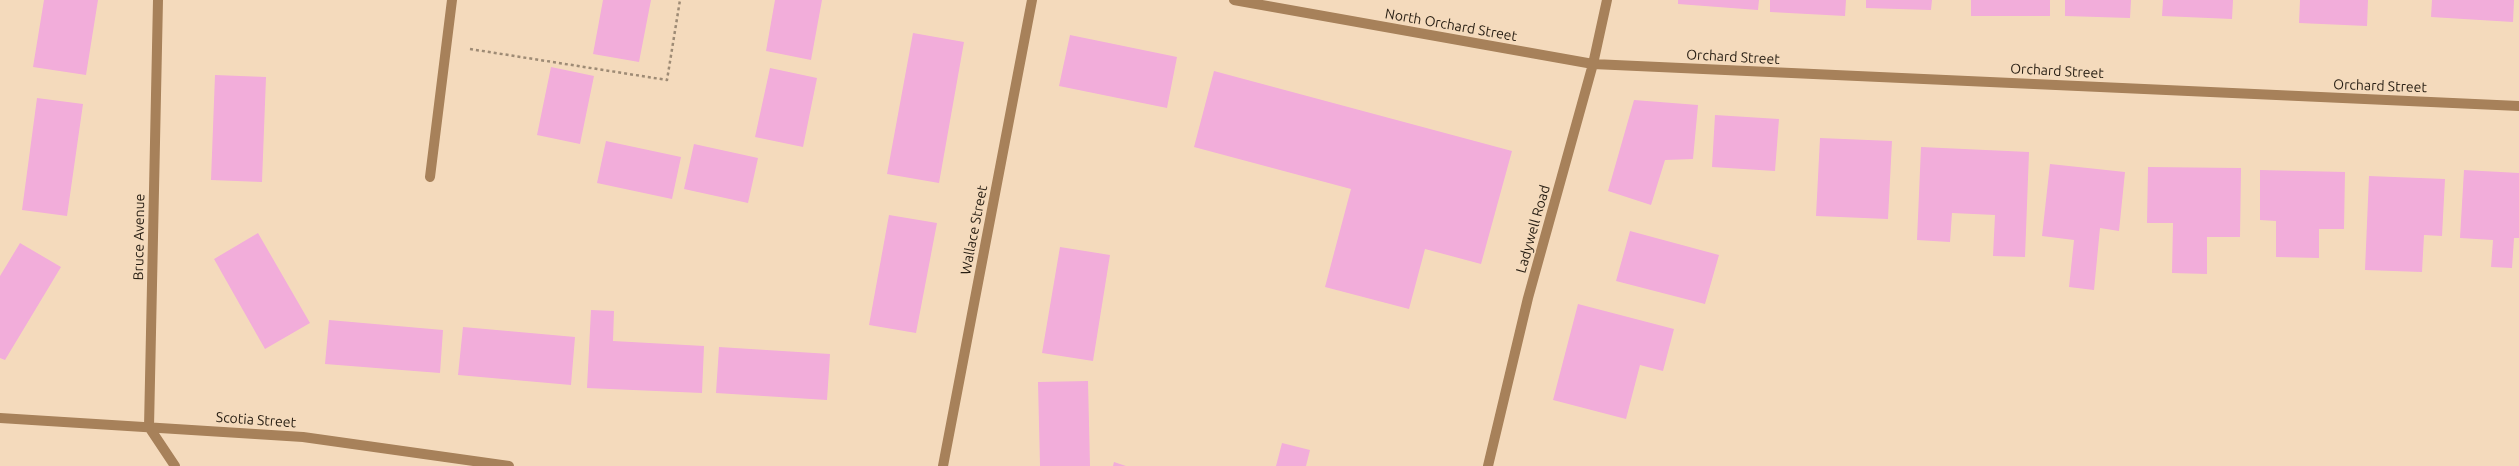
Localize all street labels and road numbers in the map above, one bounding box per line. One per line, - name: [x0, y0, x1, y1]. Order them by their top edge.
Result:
- street label: North Orchard Street: [1384, 5, 1518, 45]
- street label: Orchard Street: [1686, 46, 1780, 68]
- street label: Orchard Street: [2010, 60, 2104, 82]
- street label: Orchard Street: [2333, 76, 2427, 96]
- street label: Ladywell Road: [1512, 183, 1554, 275]
- street label: Wallace Street: [957, 184, 991, 276]
- street label: Bruce Avenue: [130, 193, 148, 281]
- street label: Scotia Street: [215, 409, 297, 431]

